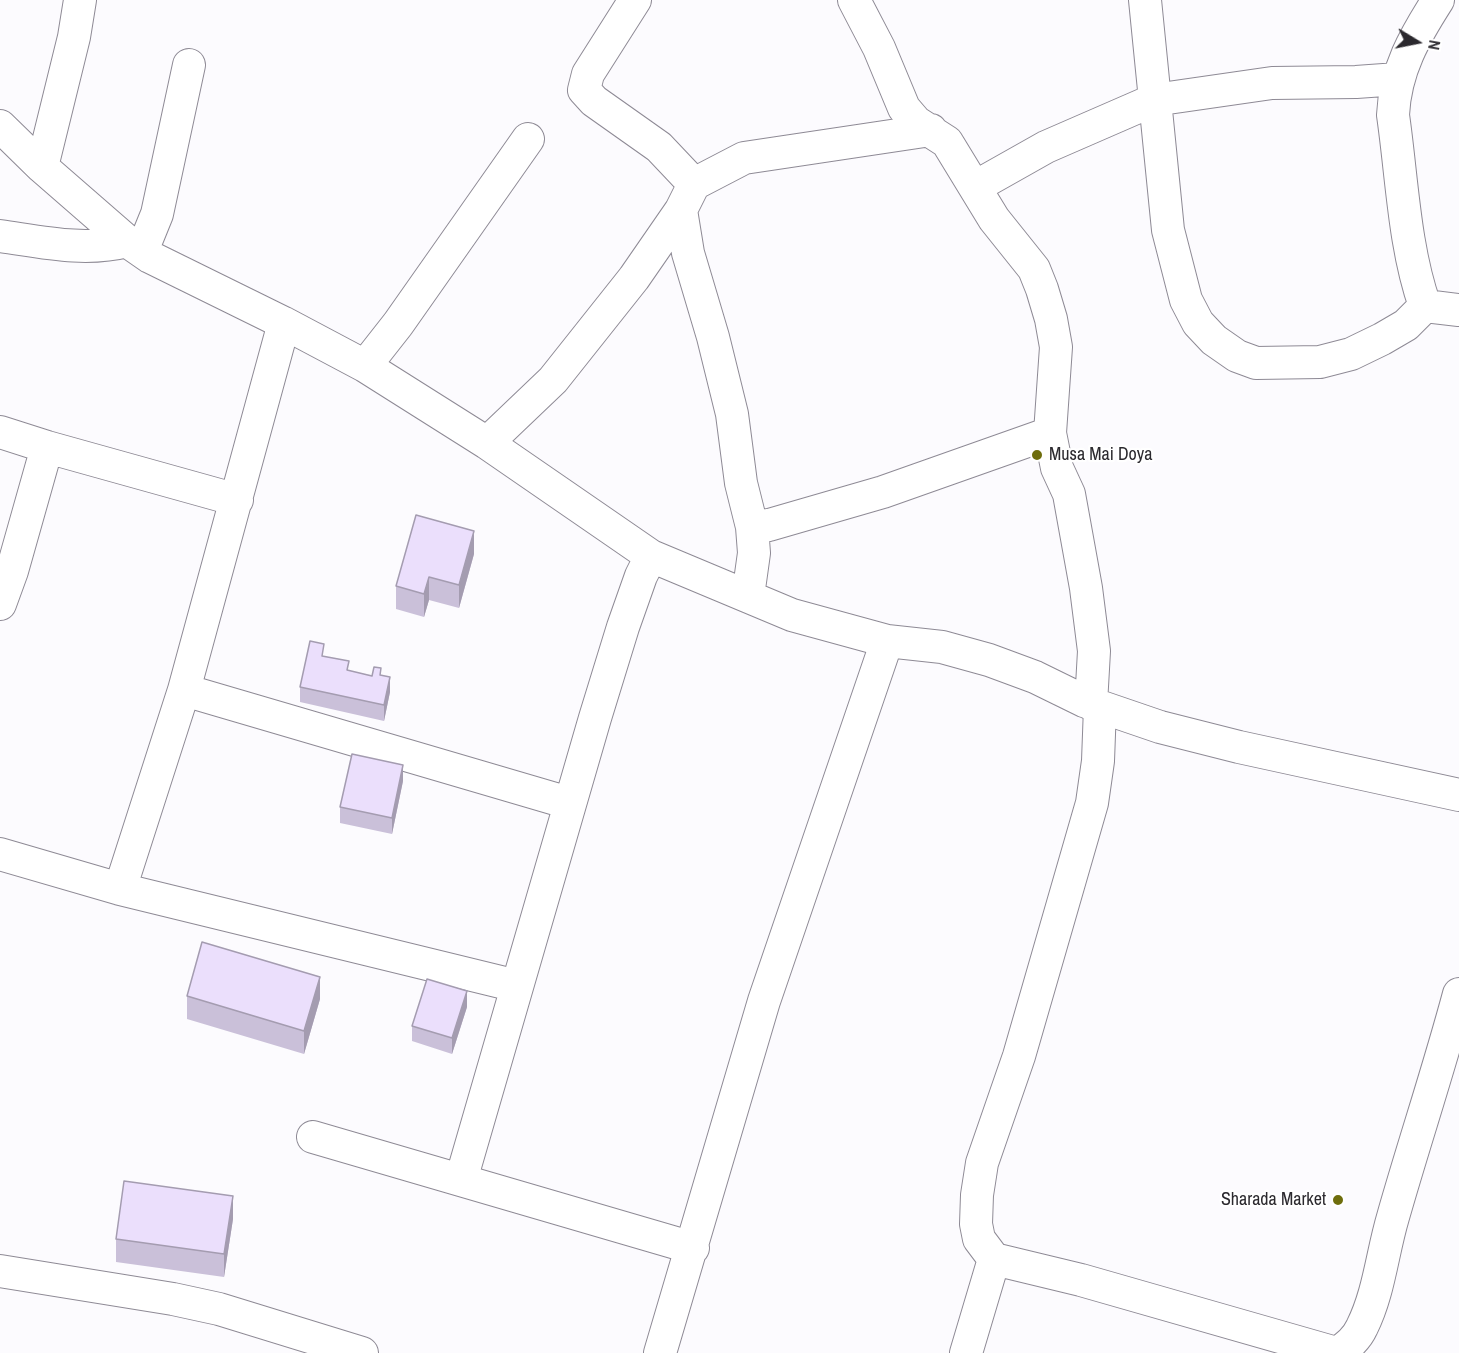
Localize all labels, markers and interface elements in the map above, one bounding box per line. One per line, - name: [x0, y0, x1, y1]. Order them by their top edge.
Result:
- north arrow: [1387, 12, 1447, 72]
- text: N: [1423, 39, 1446, 52]
- place label: Musa Mai Doya: [1049, 444, 1152, 466]
- marker: Musa Mai Doya: [1030, 448, 1044, 462]
- place label: Sharada Market: [1221, 1189, 1326, 1211]
- marker: Sharada Market: [1331, 1193, 1345, 1207]

